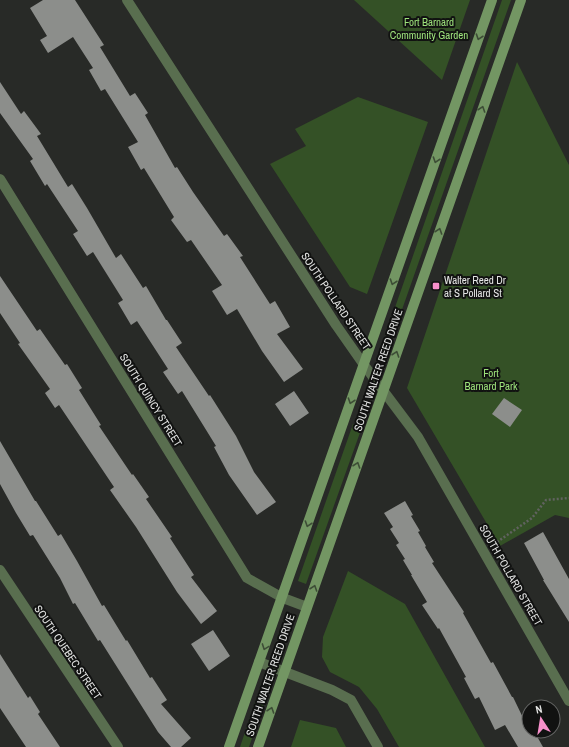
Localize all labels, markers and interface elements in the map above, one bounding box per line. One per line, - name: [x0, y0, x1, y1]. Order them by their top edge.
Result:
- park label: Fort Barnard Community Garden: [390, 15, 468, 42]
- one-way arrow: [475, 33, 483, 40]
- one-way arrow: [478, 105, 486, 112]
- one-way arrow: [432, 156, 440, 163]
- one-way arrow: [435, 228, 443, 235]
- street label: SOUTH POLLARD STREET: [298, 250, 374, 353]
- place label: Walter Reed Dr at S Pollard St: [444, 273, 506, 300]
- one-way arrow: [389, 279, 397, 286]
- marker: Walter Reed Dr at S Pollard St: [431, 281, 441, 291]
- street label: SOUTH WALTER REED DRIVE: [350, 307, 406, 433]
- street label: SOUTH QUINCY STREET: [117, 351, 186, 450]
- one-way arrow: [392, 351, 400, 358]
- park label: Fort Barnard Park: [464, 366, 518, 393]
- one-way arrow: [347, 398, 356, 405]
- one-way arrow: [352, 462, 361, 469]
- one-way arrow: [304, 521, 313, 528]
- street label: SOUTH POLLARD STREET: [476, 522, 546, 628]
- one-way arrow: [309, 584, 318, 591]
- street label: SOUTH QUEBEC STREET: [31, 602, 105, 702]
- street label: SOUTH WALTER REED DRIVE: [242, 612, 298, 738]
- one-way arrow: [261, 643, 269, 650]
- north arrow: [521, 699, 561, 739]
- text: N: [534, 702, 544, 717]
- one-way arrow: [266, 707, 274, 714]

